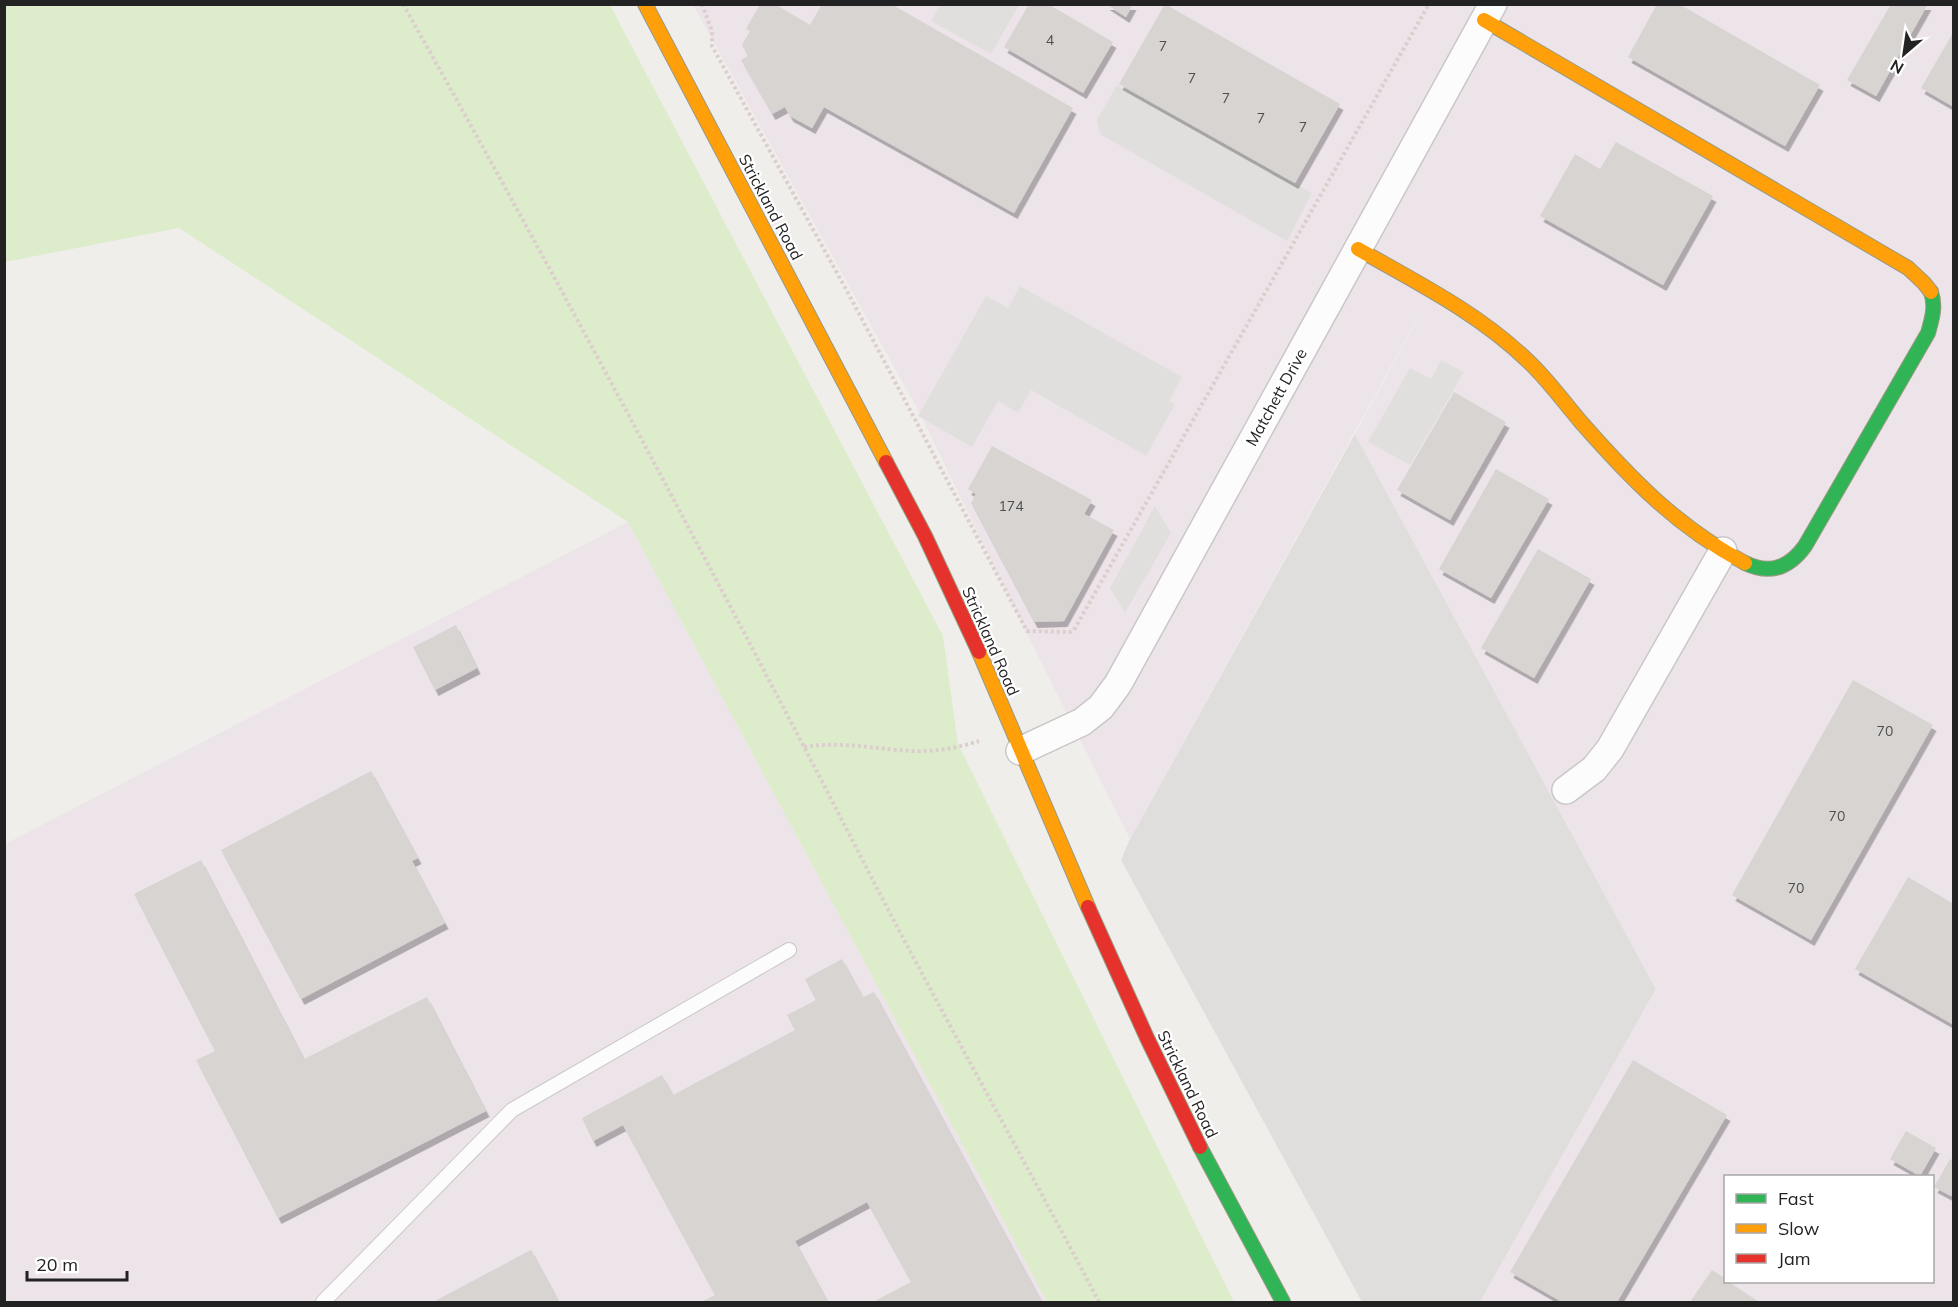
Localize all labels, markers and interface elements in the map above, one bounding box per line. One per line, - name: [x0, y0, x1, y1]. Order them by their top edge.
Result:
- north arrow: [1874, 24, 1934, 84]
- house number: 4: [1046, 31, 1055, 49]
- house number: 7: [1159, 37, 1167, 55]
- text: N: [1887, 55, 1907, 79]
- house number: 7: [1188, 69, 1196, 87]
- house number: 7: [1222, 89, 1230, 107]
- house number: 7: [1257, 109, 1265, 127]
- house number: 7: [1299, 118, 1307, 136]
- street label: Strickland Road: [735, 151, 807, 263]
- street label: Matchett Drive: [1241, 345, 1311, 449]
- house number: 174: [998, 497, 1024, 515]
- street label: Strickland Road: [958, 583, 1024, 699]
- house number: 70: [1877, 722, 1893, 740]
- house number: 70: [1829, 807, 1845, 825]
- house number: 70: [1788, 879, 1804, 897]
- street label: Strickland Road: [1153, 1027, 1223, 1141]
- legend: [1724, 1175, 1934, 1283]
- text: Fast: [1778, 1187, 1814, 1210]
- text: Slow: [1778, 1217, 1820, 1240]
- scale bar: [27, 1244, 128, 1282]
- text: Jam: [1778, 1247, 1811, 1270]
- text: 20 m: [36, 1253, 78, 1276]

